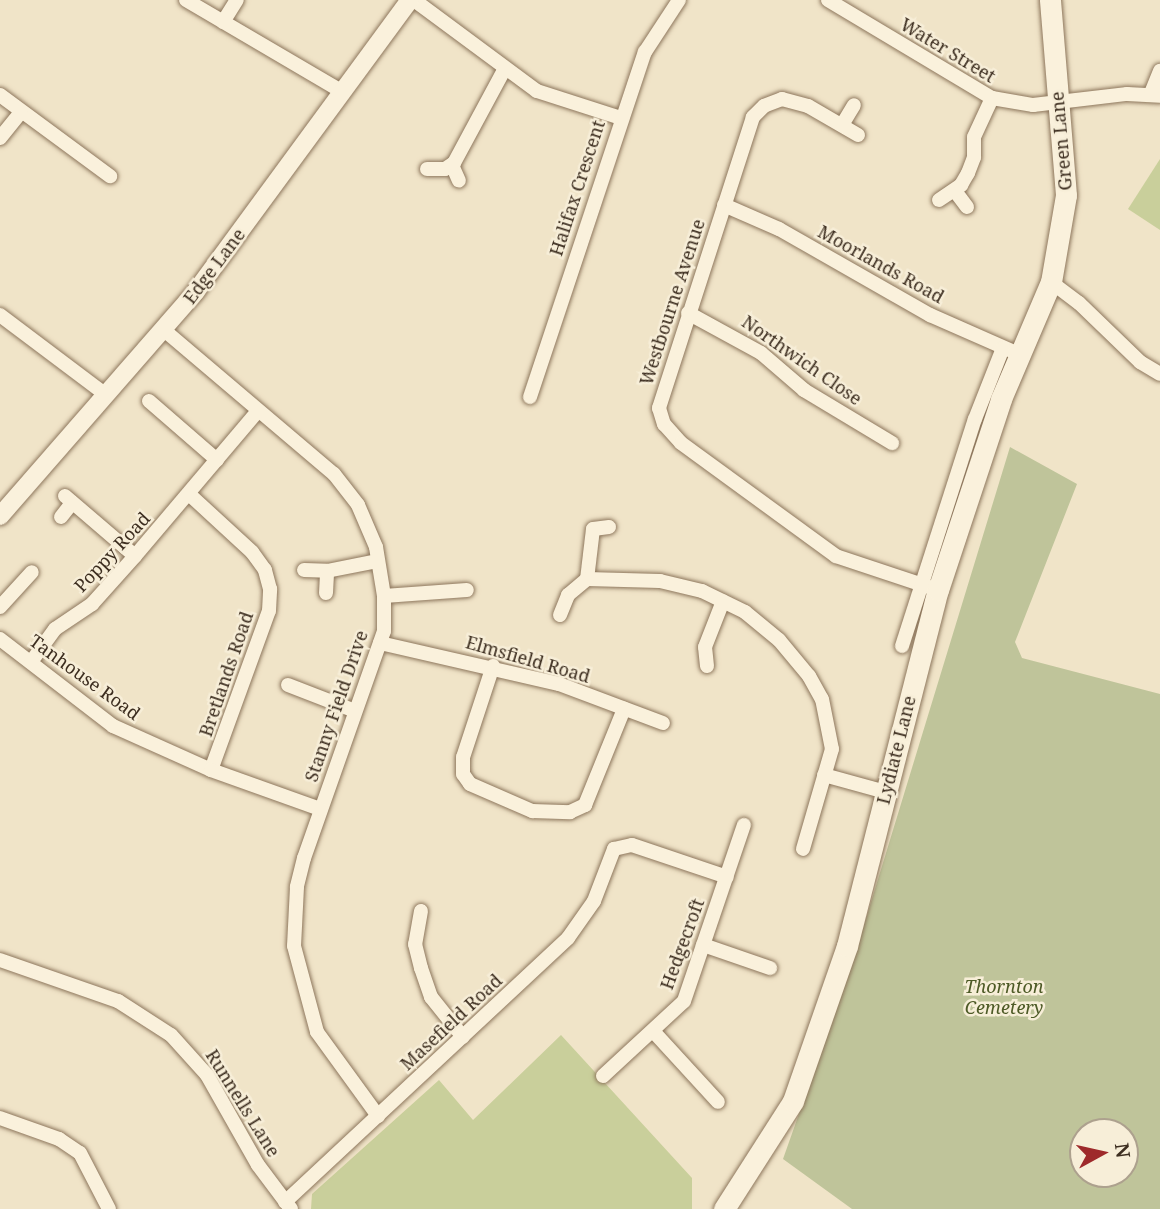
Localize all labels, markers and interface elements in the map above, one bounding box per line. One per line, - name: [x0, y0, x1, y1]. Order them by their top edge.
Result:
- street label: Water Street: [897, 13, 999, 87]
- street label: Green Lane: [1046, 91, 1076, 191]
- street label: Halifax Crescent: [545, 117, 609, 259]
- street label: Westbourne Avenue: [635, 216, 709, 388]
- street label: Moorlands Road: [814, 220, 948, 308]
- street label: Edge Lane: [179, 224, 249, 308]
- street label: Northwich Close: [738, 311, 866, 409]
- street label: Poppy Road: [70, 508, 154, 596]
- street label: Bretlands Road: [195, 609, 257, 739]
- street label: Stanny Field Drive: [300, 627, 372, 785]
- street label: Tanhouse Road: [26, 630, 144, 724]
- street label: Elmsfield Road: [463, 631, 593, 687]
- street label: Lydiate Lane: [872, 694, 920, 806]
- street label: Hedgecroft: [656, 896, 708, 992]
- street label: Masefield Road: [396, 969, 506, 1075]
- park label: Thornton Cemetery: [964, 976, 1044, 1018]
- street label: Runnells Lane: [201, 1045, 285, 1161]
- north arrow: [1069, 1118, 1139, 1188]
- text: N: [1109, 1141, 1137, 1160]

